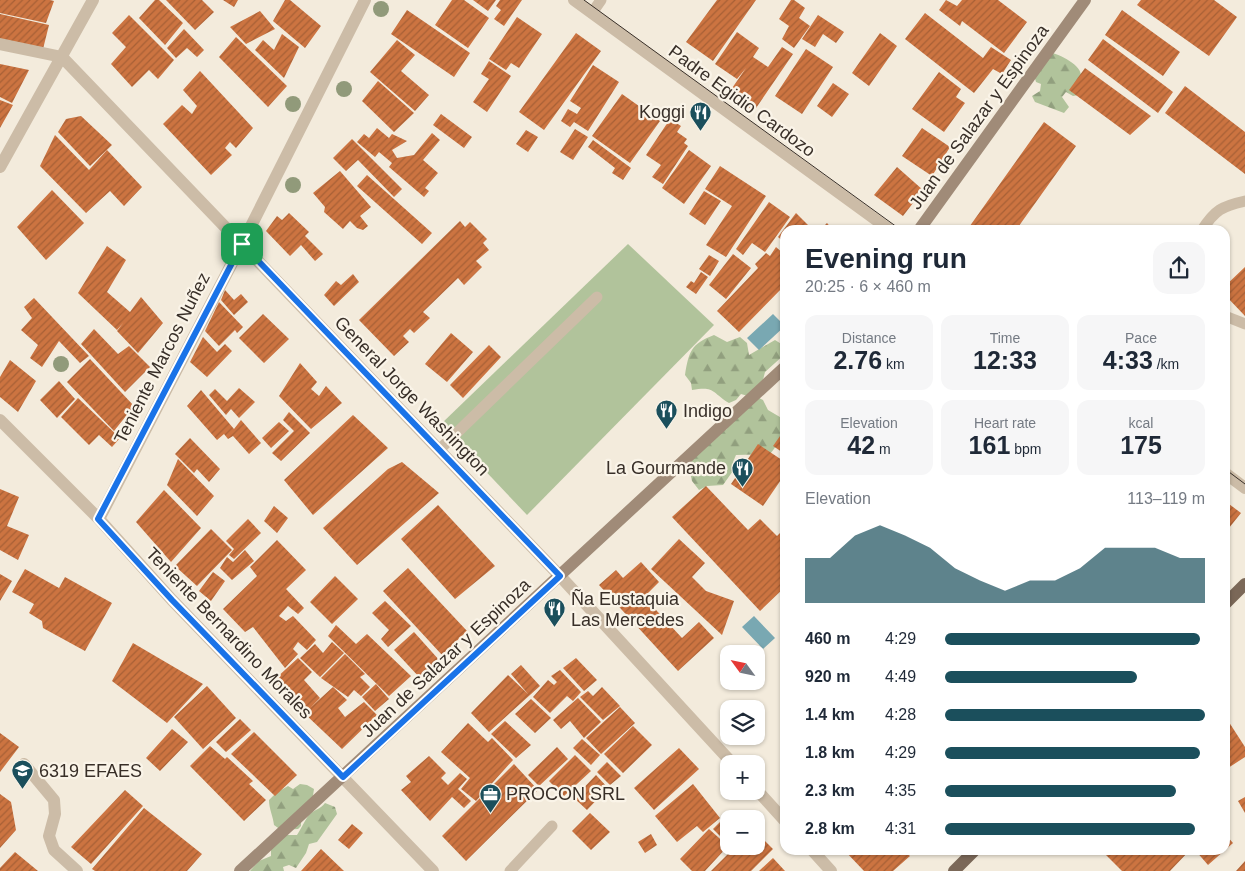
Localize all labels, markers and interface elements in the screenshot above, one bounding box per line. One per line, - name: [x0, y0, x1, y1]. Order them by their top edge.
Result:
- street label: Juan de Salazar y Espinoza: [905, 20, 1053, 213]
- street label: Padre Egidio Cardozo: [665, 41, 819, 161]
- restaurant icon: Koggi: [689, 100, 713, 131]
- place label: Koggi: [639, 102, 685, 122]
- pin: [221, 223, 263, 265]
- icon: arrive: [228, 230, 256, 258]
- button: share: [1153, 242, 1205, 294]
- text: Evening run: [805, 243, 967, 274]
- street label: Teniente Marcos Nuñez: [110, 269, 214, 447]
- text: 20:25 · 6 × 460 m: [805, 278, 931, 295]
- street label: General Jorge Washington: [331, 312, 493, 480]
- text: Distance: [842, 330, 896, 346]
- text: Time: [990, 330, 1020, 346]
- text: Pace: [1125, 330, 1157, 346]
- text: 2.76: [833, 346, 882, 374]
- text: 12:33: [973, 346, 1037, 374]
- text: 4:33: [1103, 346, 1153, 374]
- text: km: [882, 356, 905, 372]
- text: /km: [1153, 356, 1179, 372]
- restaurant icon: Indigo: [655, 399, 679, 430]
- place label: Indigo: [683, 401, 732, 421]
- text: Elevation: [840, 415, 898, 431]
- text: Heart rate: [974, 415, 1036, 431]
- text: kcal: [1129, 415, 1153, 431]
- text: 42: [847, 431, 875, 459]
- text: 161: [969, 431, 1010, 459]
- text: 175: [1120, 431, 1162, 459]
- text: m: [875, 441, 891, 457]
- text: bpm: [1010, 441, 1041, 457]
- restaurant icon: La Gourmande: [730, 456, 754, 487]
- place label: La Gourmande: [606, 458, 726, 478]
- text: Elevation: [805, 490, 871, 507]
- text: 113–119 m: [1127, 490, 1205, 507]
- street label: Teniente Bernardino Morales: [142, 543, 316, 723]
- street label: Juan de Salazar y Espinoza: [358, 574, 535, 741]
- place label: Ña Eustaquia Las Mercedes: [571, 588, 684, 630]
- restaurant icon: Ña Eustaquia Las Mercedes: [543, 597, 567, 628]
- text: 460 m: [805, 630, 850, 647]
- text: 4:29: [885, 630, 916, 647]
- north arrow: [720, 645, 765, 690]
- map controls: [720, 645, 765, 855]
- text: 920 m: [805, 668, 850, 685]
- text: 4:49: [885, 668, 916, 685]
- button: layers: [720, 700, 765, 745]
- text: 1.4 km: [805, 706, 855, 723]
- text: 4:28: [885, 706, 916, 723]
- text: 1.8 km: [805, 744, 855, 761]
- text: 4:29: [885, 744, 916, 761]
- button: +: [720, 755, 765, 800]
- school or university icon: 6319 EFAES: [11, 759, 35, 790]
- place label: 6319 EFAES: [39, 761, 142, 781]
- office icon: PROCON SRL: [478, 782, 502, 813]
- text: 2.3 km: [805, 782, 855, 799]
- text: 4:35: [885, 782, 916, 799]
- place label: PROCON SRL: [506, 784, 625, 804]
- button: −: [720, 810, 765, 855]
- text: 2.8 km: [805, 820, 855, 837]
- text: 4:31: [885, 820, 916, 837]

